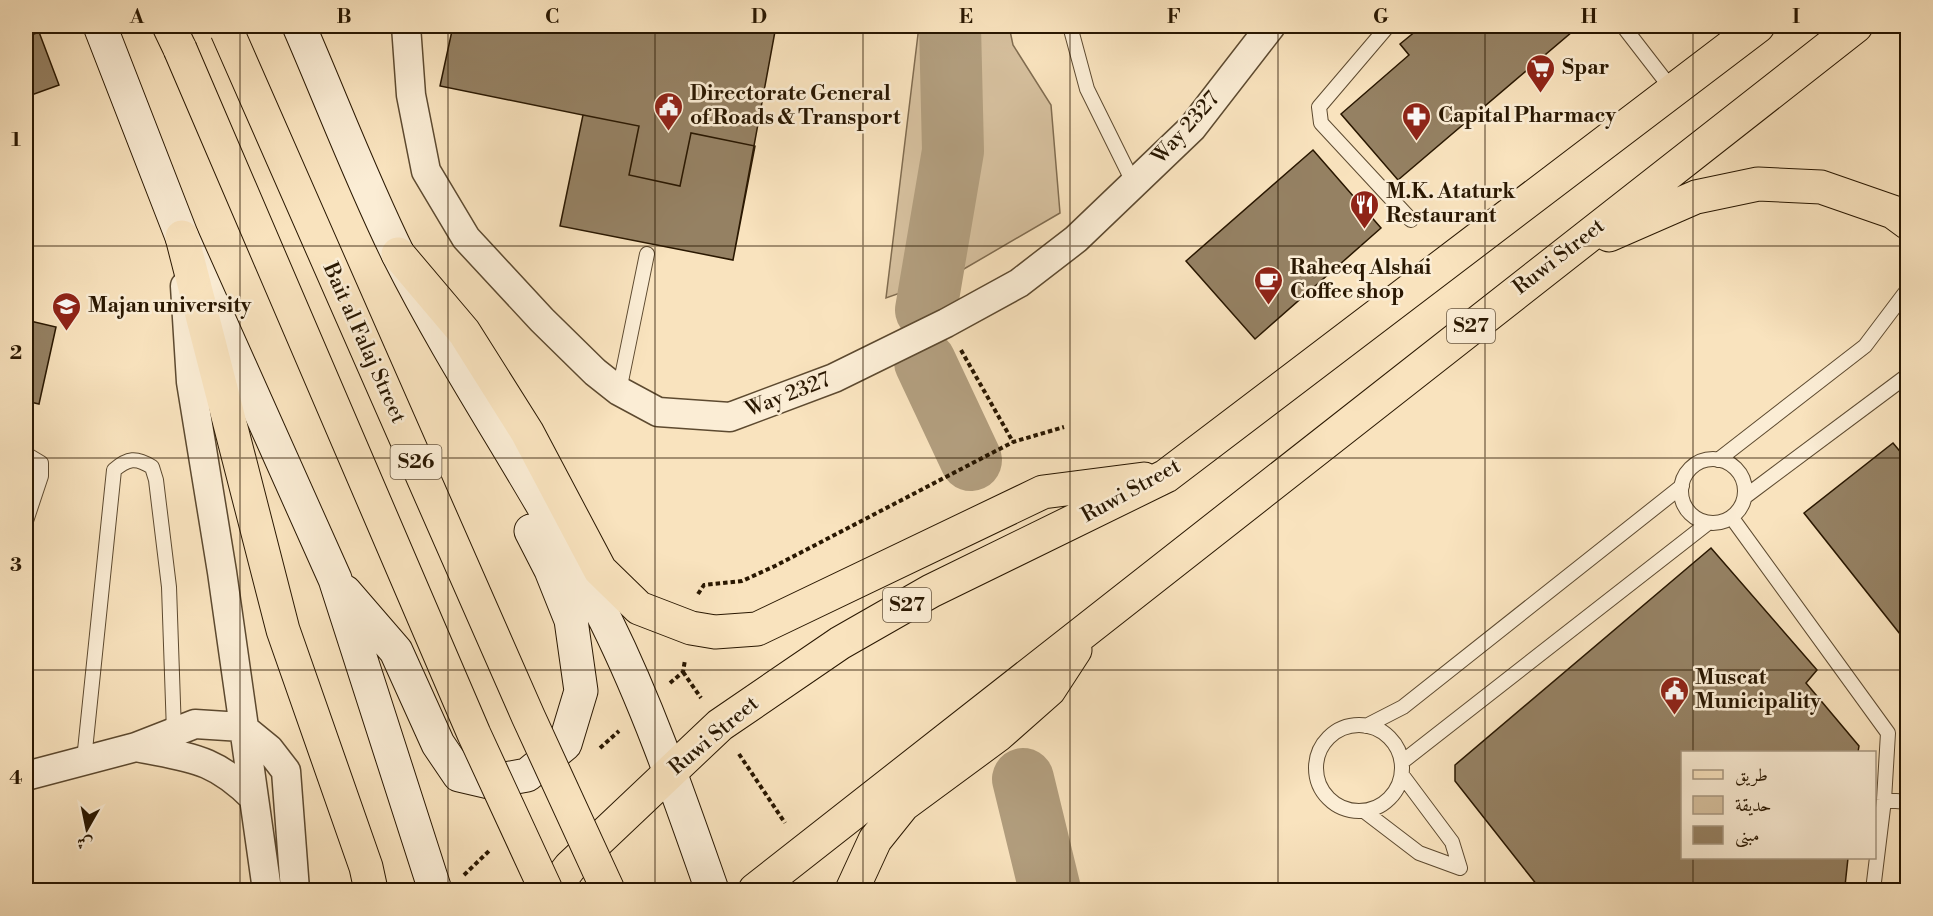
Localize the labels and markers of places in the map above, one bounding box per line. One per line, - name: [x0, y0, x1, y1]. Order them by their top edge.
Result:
- supermarket icon: Spar: [1525, 52, 1557, 94]
- place label: Spar: [1562, 55, 1609, 81]
- place label: Directorate General of Roads & Transport: [690, 81, 901, 131]
- public building icon: Directorate General of Roads & Transport: [653, 90, 685, 132]
- pharmacy icon: Capital Pharmacy: [1401, 100, 1433, 142]
- place label: Capital Pharmacy: [1438, 103, 1616, 129]
- place label: M.K. Ataturk Restaurant: [1386, 179, 1516, 229]
- restaurant icon: M.K. Ataturk Restaurant: [1349, 188, 1381, 230]
- place label: Raheeq Alshai Coffee shop: [1290, 255, 1432, 305]
- cafe icon: Raheeq Alshai Coffee shop: [1253, 264, 1285, 306]
- school or university icon: Majan university: [51, 290, 83, 332]
- place label: Majan university: [88, 293, 252, 319]
- place label: Muscat Municipality: [1695, 665, 1821, 715]
- public building icon: Muscat Municipality: [1658, 674, 1690, 716]

